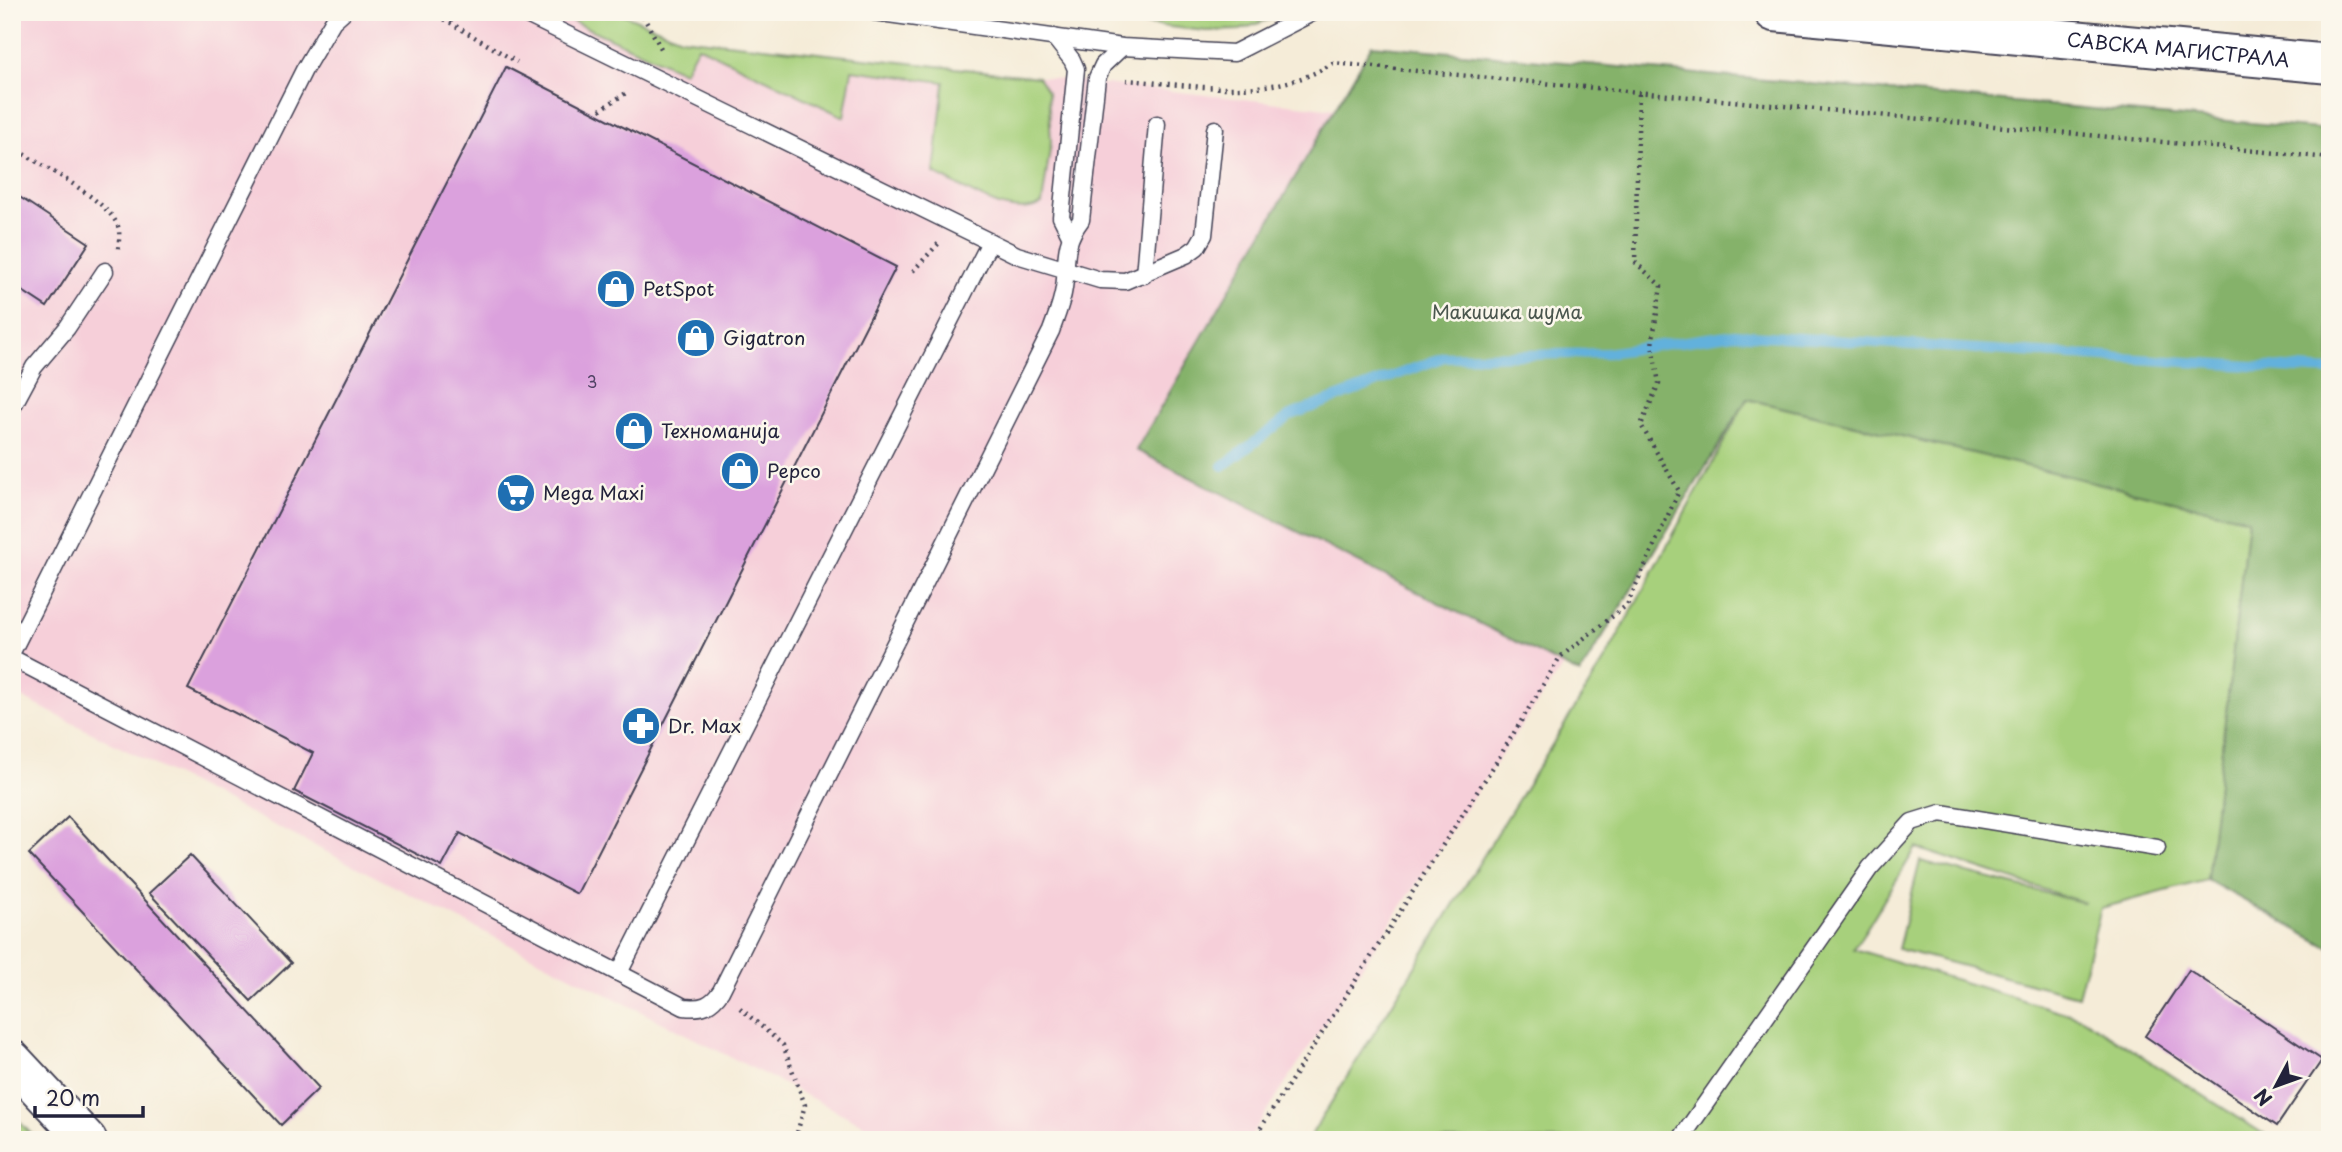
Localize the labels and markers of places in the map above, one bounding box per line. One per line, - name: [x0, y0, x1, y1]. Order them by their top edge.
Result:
- shop icon: PetSpot: [595, 268, 637, 310]
- place label: PetSpot: [643, 274, 715, 302]
- shop icon: Gigatron: [675, 317, 717, 359]
- place label: Gigatron: [723, 323, 805, 351]
- shop icon: Техноманија: [613, 410, 655, 452]
- place label: Техноманија: [661, 416, 779, 444]
- shop icon: Pepco: [719, 450, 761, 492]
- place label: Pepco: [767, 456, 821, 484]
- supermarket icon: Mega Maxi: [495, 472, 537, 514]
- place label: Mega Maxi: [543, 478, 645, 506]
- pharmacy icon: Dr. Max: [620, 705, 662, 747]
- place label: Dr. Max: [668, 711, 741, 739]

